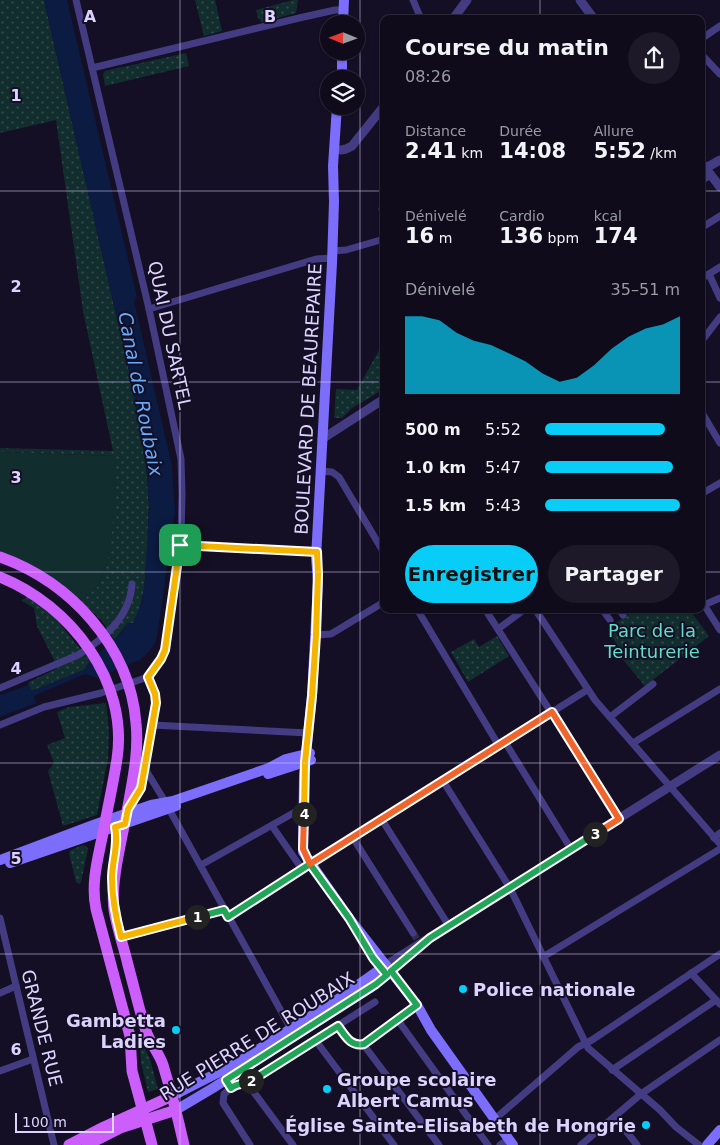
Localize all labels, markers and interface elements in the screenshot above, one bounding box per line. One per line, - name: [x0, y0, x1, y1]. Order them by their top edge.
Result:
- text: A: [84, 7, 97, 26]
- text: B: [264, 7, 276, 26]
- north arrow: [320, 15, 365, 60]
- map controls: [320, 15, 365, 115]
- button: share: [628, 32, 680, 84]
- text: Course du matin: [405, 35, 609, 60]
- text: 08:26: [405, 67, 451, 86]
- button: layers: [320, 70, 365, 115]
- text: 1: [10, 86, 22, 105]
- text: Distance: [405, 123, 466, 139]
- text: Durée: [499, 123, 542, 139]
- text: Allure: [594, 123, 634, 139]
- text: 2.41: [405, 139, 457, 163]
- text: 14:08: [499, 139, 566, 163]
- text: 5:52: [594, 139, 646, 163]
- text: km: [457, 145, 483, 161]
- text: /km: [646, 145, 677, 161]
- text: Dénivelé: [405, 208, 467, 224]
- text: Cardio: [499, 208, 545, 224]
- text: kcal: [594, 208, 622, 224]
- text: 16: [405, 224, 434, 248]
- text: 136: [499, 224, 543, 248]
- text: 174: [594, 224, 638, 248]
- text: m: [434, 230, 452, 246]
- text: bpm: [543, 230, 579, 246]
- street label: QUAI DU SARTEL: [144, 259, 196, 411]
- street label: BOULEVARD DE BEAUREPAIRE: [290, 263, 326, 535]
- text: 2: [10, 277, 22, 296]
- text: Dénivelé: [405, 280, 475, 299]
- text: 35–51 m: [611, 280, 680, 299]
- water label: Canal de Roubaix: [114, 310, 168, 479]
- text: 500 m: [405, 420, 461, 439]
- text: 5:52: [485, 420, 521, 439]
- text: 1.0 km: [405, 458, 466, 477]
- text: 5:47: [485, 458, 521, 477]
- text: 3: [10, 468, 22, 487]
- text: 1.5 km: [405, 496, 466, 515]
- text: 5:43: [485, 496, 521, 515]
- pin: [159, 524, 201, 566]
- icon: arrive: [166, 531, 194, 559]
- button: Enregistrer: [405, 545, 538, 603]
- button: Partager: [548, 545, 680, 603]
- park label: Parc de la Teinturerie: [603, 620, 700, 662]
- text: 4: [10, 659, 22, 678]
- pin: 4: [292, 802, 316, 826]
- text: 4: [300, 806, 309, 822]
- pin: 3: [582, 822, 608, 846]
- text: 3: [591, 826, 600, 842]
- text: 5: [10, 849, 22, 868]
- pin: 1: [184, 904, 210, 930]
- text: 1: [193, 909, 202, 925]
- street label: GRANDE RUE: [17, 967, 67, 1089]
- street label: RUE PIERRE DE ROUBAIX: [156, 967, 358, 1105]
- place label: Police nationale: [473, 979, 635, 1000]
- marker: Police nationale: [457, 983, 469, 995]
- place label: Gambetta Ladies: [66, 1010, 166, 1052]
- marker: Gambetta Ladies: [170, 1024, 182, 1036]
- text: 6: [10, 1040, 22, 1059]
- pin: 2: [238, 1068, 264, 1094]
- place label: Groupe scolaire Albert Camus: [337, 1069, 497, 1111]
- text: 2: [247, 1073, 256, 1089]
- marker: Groupe scolaire Albert Camus: [321, 1083, 333, 1095]
- scale bar: [15, 1110, 114, 1133]
- text: 100 m: [22, 1114, 67, 1130]
- place label: Église Sainte-Elisabeth de Hongrie: [285, 1115, 636, 1136]
- marker: Église Sainte-Elisabeth de Hongrie: [640, 1119, 652, 1131]

